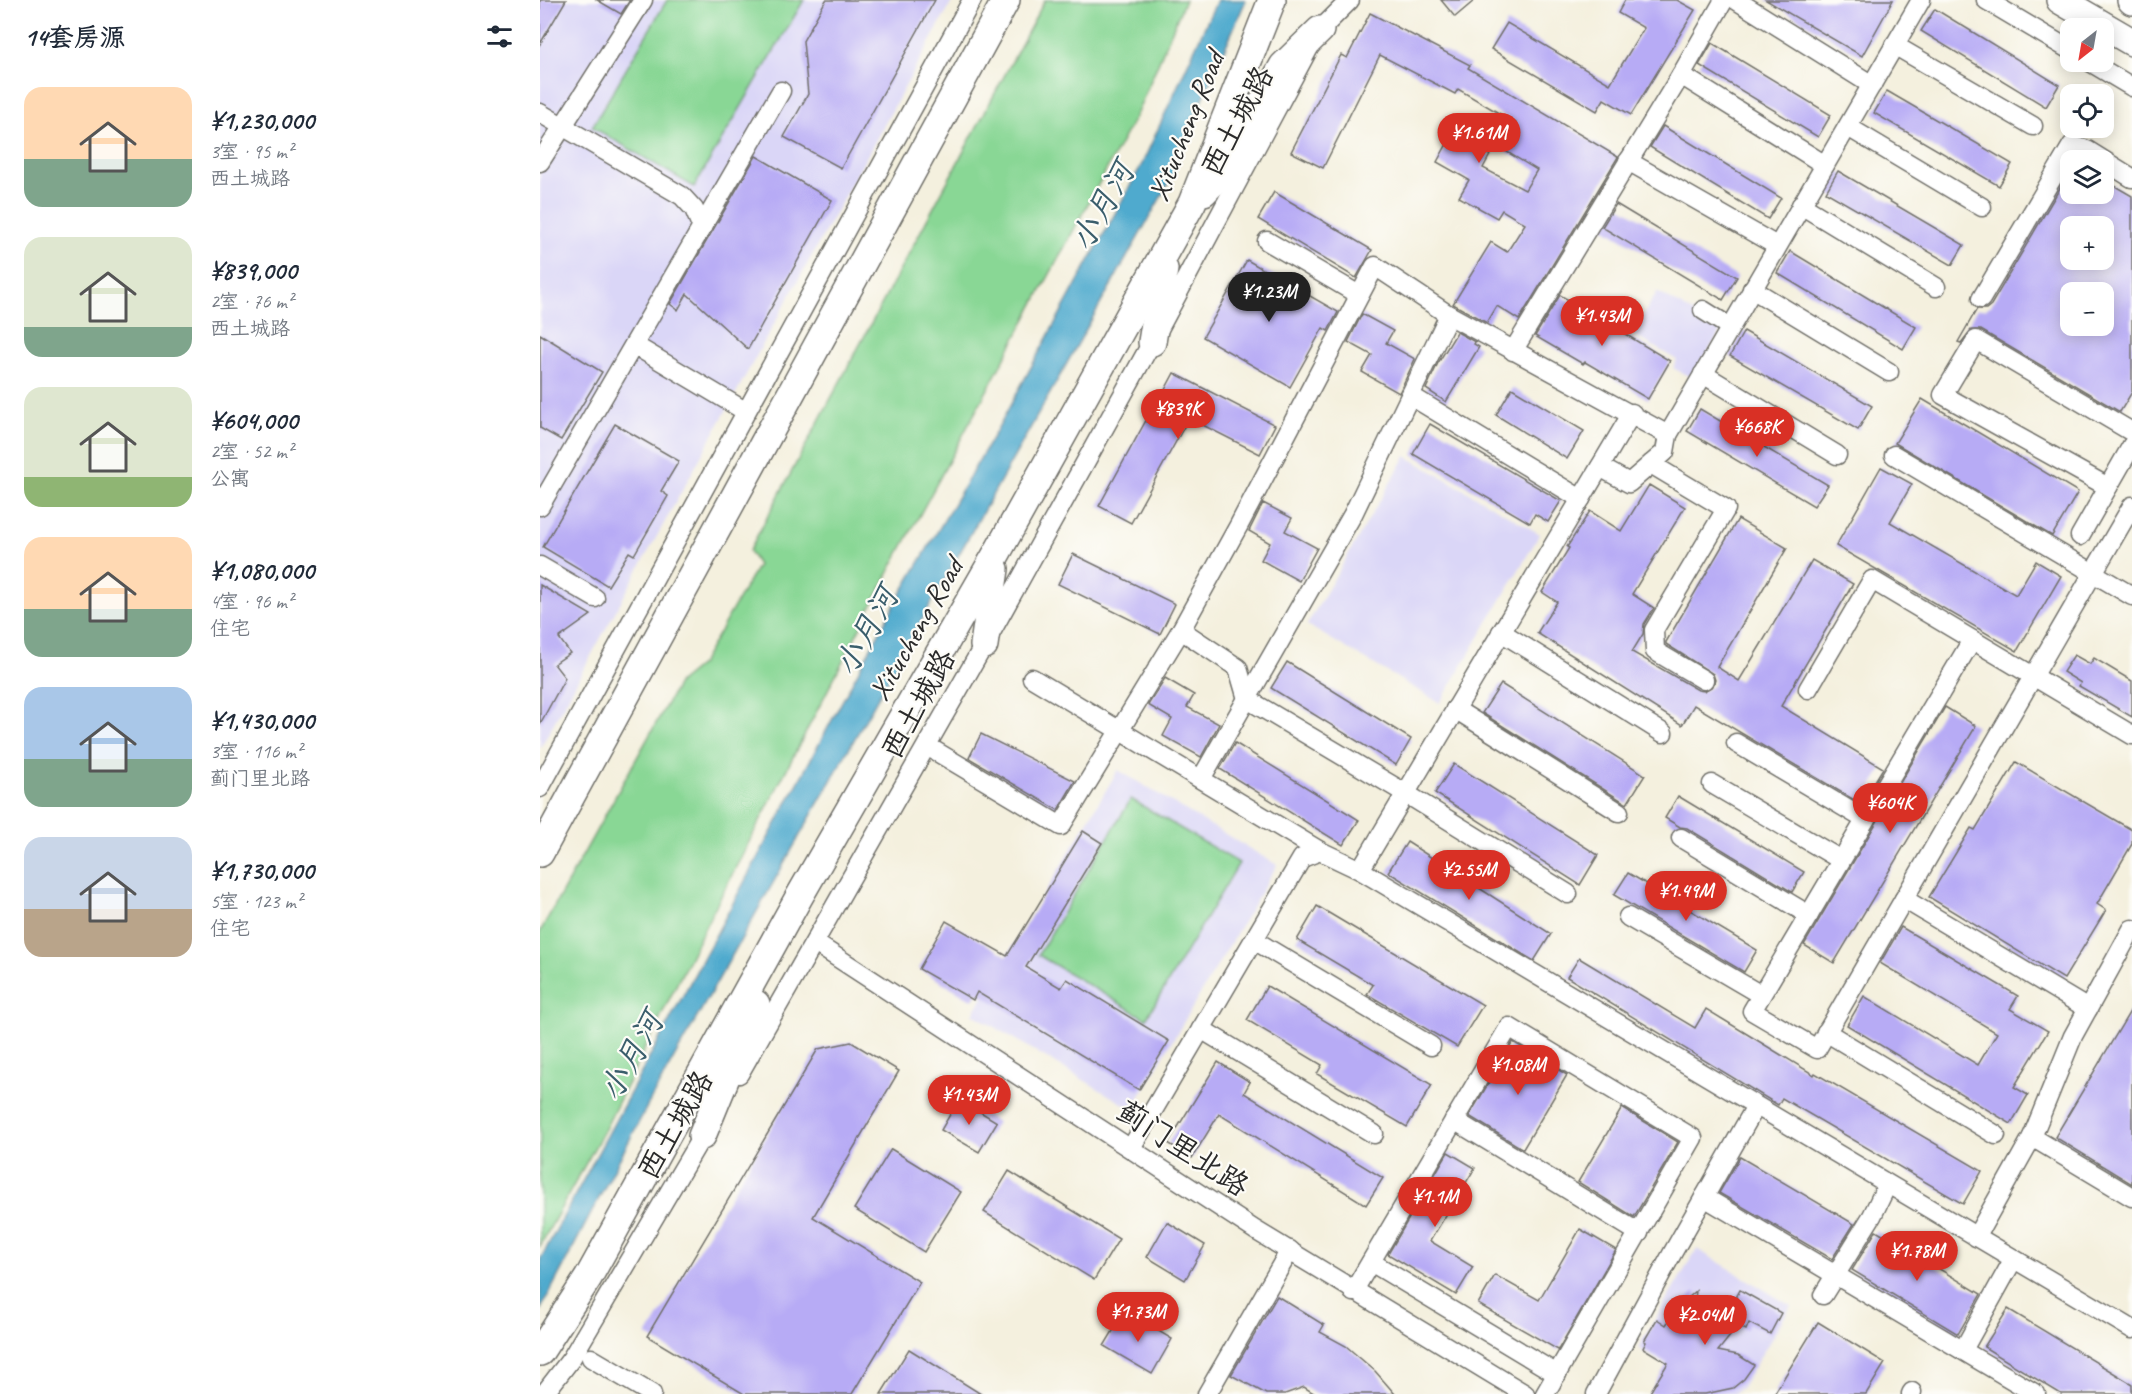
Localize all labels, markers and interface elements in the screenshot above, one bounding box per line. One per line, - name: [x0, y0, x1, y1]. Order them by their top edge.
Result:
- north arrow: [2060, 18, 2114, 72]
- map controls: [2060, 18, 2114, 336]
- icon: filters: [483, 20, 516, 53]
- text: 14套房源: [24, 21, 125, 54]
- street label: Xitucheng Road: [1139, 42, 1235, 206]
- street label: 西土城路: [1192, 59, 1282, 183]
- button: locate: [2060, 84, 2114, 138]
- text: ¥1,230,000: [210, 104, 314, 137]
- icon: home: [72, 111, 144, 183]
- pin: ¥1.61M: [1430, 113, 1528, 164]
- text: ¥1.61M: [1452, 120, 1506, 145]
- text: 3室 · 95 m²: [210, 139, 293, 164]
- water label: 小月河: [1061, 150, 1146, 258]
- button: layers: [2060, 150, 2114, 204]
- text: 西土城路: [210, 166, 290, 191]
- button: +: [2060, 216, 2114, 270]
- text: ¥839,000: [210, 254, 297, 287]
- icon: home: [72, 261, 144, 333]
- pin: ¥1.23M: [1220, 272, 1318, 323]
- text: ¥1.23M: [1242, 279, 1296, 304]
- button: −: [2060, 282, 2114, 336]
- text: 2室 · 76 m²: [210, 289, 293, 314]
- pin: ¥1.43M: [1553, 296, 1651, 347]
- text: ¥1.43M: [1575, 303, 1629, 328]
- text: 西土城路: [210, 316, 290, 341]
- pin: ¥839K: [1136, 389, 1220, 440]
- text: ¥839K: [1155, 396, 1201, 421]
- text: ¥604,000: [210, 404, 298, 437]
- pin: ¥668K: [1715, 407, 1799, 458]
- icon: home: [72, 411, 144, 483]
- text: ¥668K: [1734, 414, 1781, 439]
- text: 2室 · 52 m²: [210, 439, 293, 464]
- text: 公寓: [210, 466, 250, 491]
- street label: Xitucheng Road: [860, 547, 974, 707]
- text: ¥1,080,000: [210, 554, 314, 587]
- icon: home: [72, 561, 144, 633]
- water label: 小月河: [825, 575, 910, 683]
- text: 4室 · 96 m²: [210, 589, 293, 614]
- text: 住宅: [210, 616, 250, 641]
- street label: 西土城路: [872, 642, 964, 766]
- text: ¥1,430,000: [210, 704, 314, 737]
- icon: home: [72, 711, 144, 783]
- text: 3室 · 116 m²: [210, 739, 302, 764]
- text: 蓟门里北路: [210, 766, 310, 791]
- pin: ¥604K: [1848, 783, 1932, 834]
- text: ¥604K: [1867, 790, 1913, 815]
- pin: ¥2.55M: [1420, 850, 1518, 901]
- text: ¥1,730,000: [210, 854, 314, 887]
- text: ¥2.55M: [1442, 857, 1496, 882]
- icon: home: [72, 861, 144, 933]
- pin: ¥1.49M: [1637, 871, 1735, 922]
- text: ¥1.49M: [1659, 878, 1713, 903]
- text: 5室 · 123 m²: [210, 889, 302, 914]
- text: 住宅: [210, 916, 250, 941]
- water label: 小月河: [590, 1000, 675, 1108]
- pin: ¥1.08M: [1469, 1045, 1567, 1096]
- text: ¥1.08M: [1491, 1052, 1545, 1077]
- street label: 西土城路: [629, 1064, 721, 1186]
- pin: ¥1.43M: [920, 1075, 1018, 1126]
- text: ¥1.43M: [942, 1082, 996, 1107]
- street label: 蓟门里北路: [1110, 1091, 1256, 1205]
- pin: ¥1.1M: [1393, 1177, 1477, 1228]
- text: ¥1.1M: [1412, 1184, 1458, 1209]
- pin: ¥1.78M: [1868, 1231, 1966, 1282]
- text: ¥1.78M: [1890, 1238, 1944, 1263]
- pin: ¥1.73M: [1089, 1292, 1187, 1343]
- pin: ¥2.04M: [1656, 1295, 1754, 1346]
- text: ¥1.73M: [1111, 1299, 1165, 1324]
- text: ¥2.04M: [1678, 1302, 1732, 1327]

